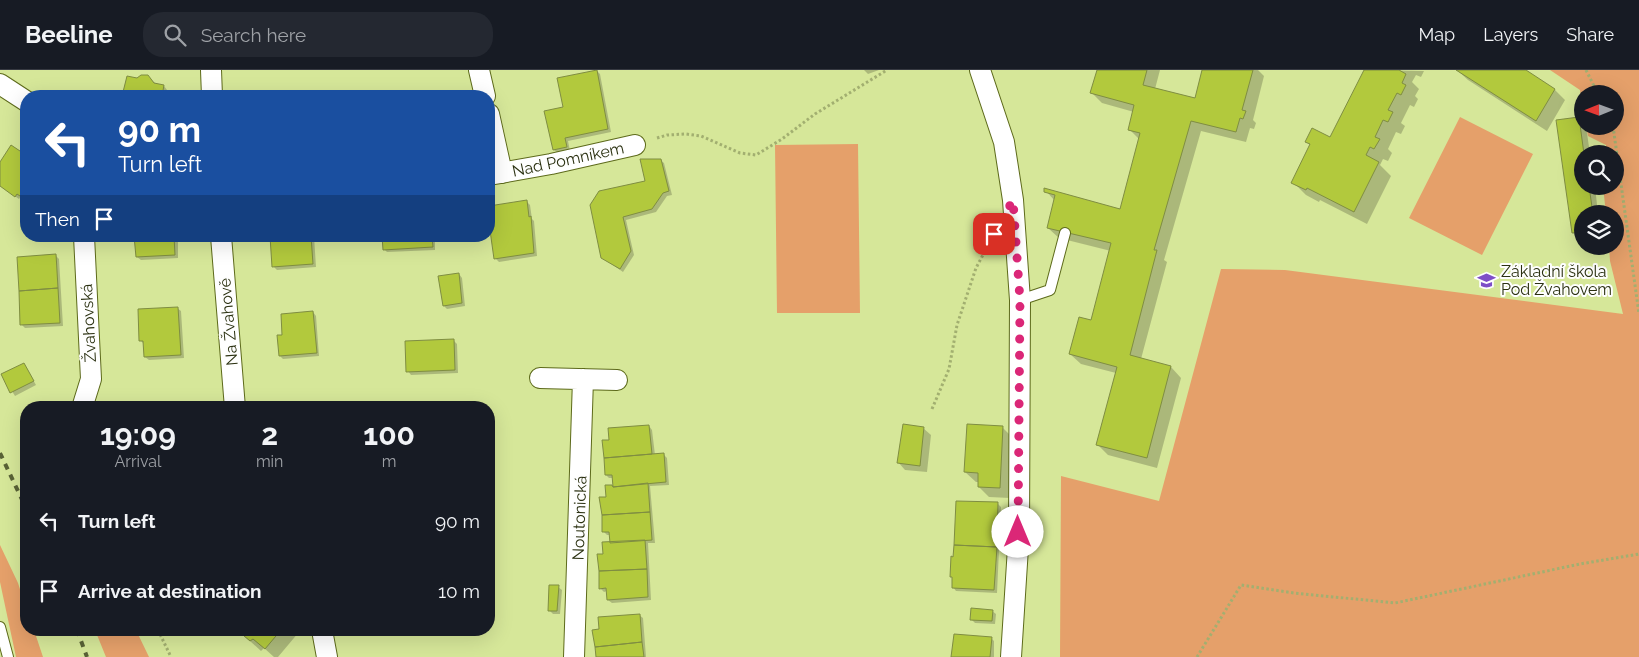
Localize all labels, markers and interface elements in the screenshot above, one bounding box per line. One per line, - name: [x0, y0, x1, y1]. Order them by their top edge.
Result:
- search box: [143, 12, 493, 57]
- text: Beeline: [25, 20, 113, 49]
- icon: search: [161, 21, 189, 49]
- text: Search here: [201, 24, 306, 46]
- text: Map: [1419, 24, 1455, 45]
- text: Layers: [1483, 24, 1538, 45]
- text: Share: [1566, 24, 1614, 45]
- north arrow: [1574, 85, 1624, 135]
- map controls: [1574, 85, 1624, 255]
- text: 90 m: [118, 109, 201, 150]
- icon: left: [35, 110, 100, 175]
- street label: Nad Pomníkem: [510, 138, 626, 181]
- button: search: [1574, 145, 1624, 195]
- text: Turn left: [118, 151, 202, 177]
- icon: arrive: [90, 205, 118, 233]
- button: layers: [1574, 205, 1624, 255]
- text: Then: [35, 208, 80, 230]
- pin: [973, 213, 1015, 255]
- icon: arrive: [980, 220, 1008, 248]
- place label: Základní škola Pod Žvahovem: [1501, 262, 1612, 299]
- school or university icon: Základní škola Pod Žvahovem: [1477, 270, 1497, 290]
- street label: Na Žvahově: [214, 277, 242, 367]
- street label: Žvahovská: [76, 283, 100, 363]
- text: 19:09: [100, 417, 176, 452]
- text: 2: [261, 417, 278, 452]
- text: 100: [363, 417, 415, 452]
- text: Arrival: [114, 452, 161, 471]
- text: min: [256, 452, 283, 471]
- text: m: [382, 452, 397, 471]
- street label: Noutonická: [569, 475, 590, 561]
- position arrow: [991, 505, 1043, 557]
- icon: left: [35, 507, 63, 535]
- text: Turn left: [78, 510, 155, 532]
- text: 90 m: [435, 510, 480, 532]
- icon: arrive: [35, 577, 63, 605]
- text: Arrive at destination: [78, 580, 262, 602]
- text: 10 m: [438, 580, 480, 602]

